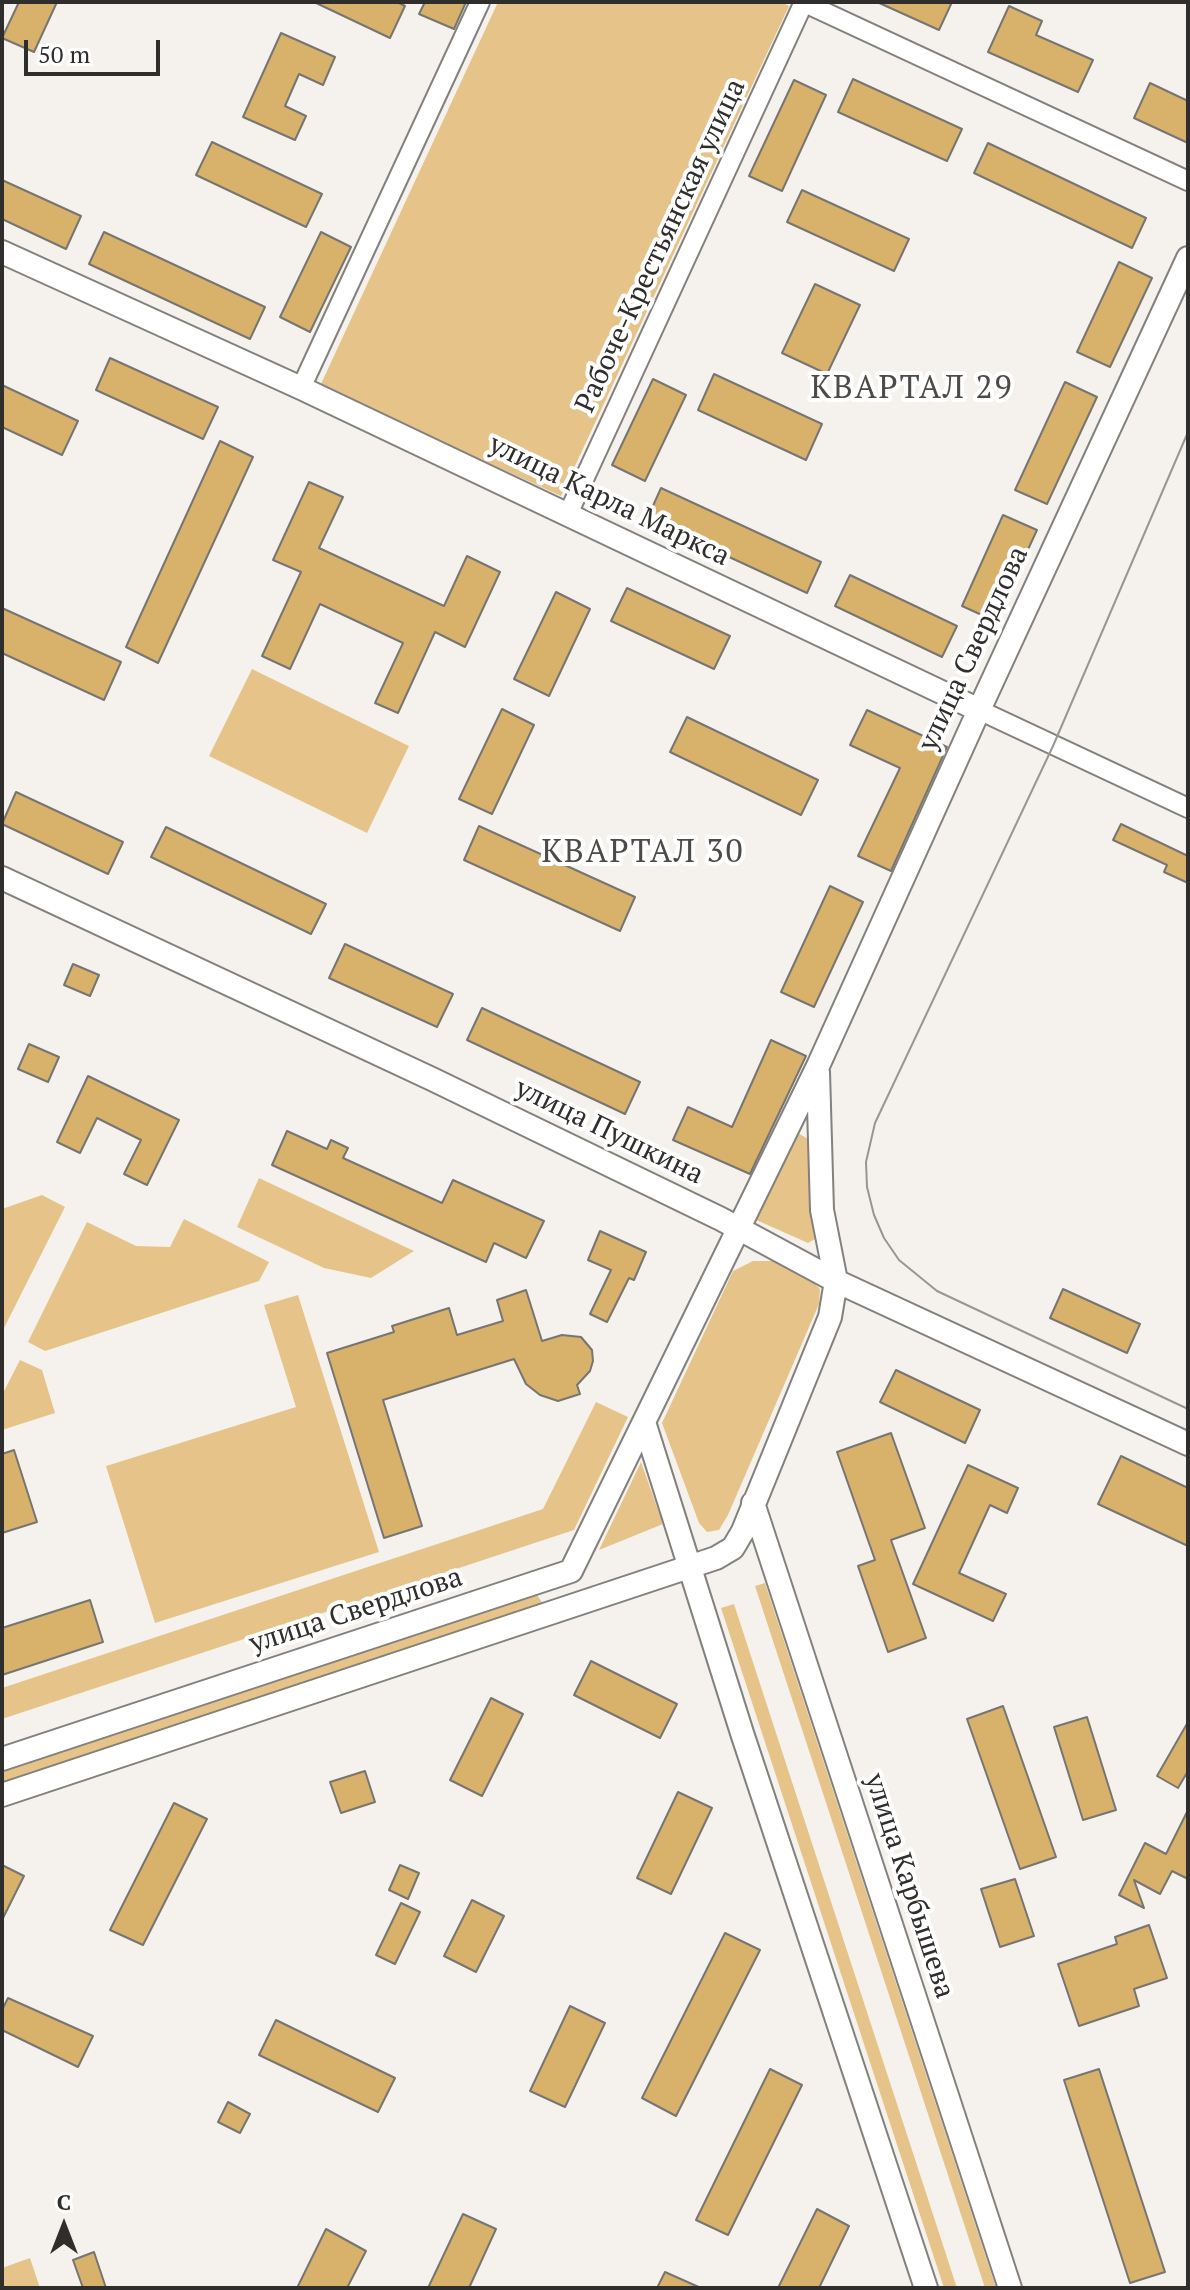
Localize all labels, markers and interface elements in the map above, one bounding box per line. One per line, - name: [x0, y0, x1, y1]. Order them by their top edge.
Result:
- scale bar: [28, 24, 164, 74]
- text: 50 m: [38, 38, 90, 70]
- street label: Рабоче-Крестьянская улица: [569, 74, 753, 418]
- district label: КВАРТАЛ 29: [810, 370, 1014, 408]
- street label: улица Карла Маркса: [483, 428, 735, 574]
- street label: улица Свердлова: [912, 541, 1036, 757]
- district label: КВАРТАЛ 30: [541, 834, 745, 872]
- street label: улица Пушкина: [509, 1072, 709, 1192]
- street label: улица Свердлова: [245, 1561, 467, 1661]
- street label: улица Карбышева: [857, 1769, 961, 2003]
- north arrow: [24, 2186, 104, 2266]
- text: С: [57, 2187, 71, 2216]

